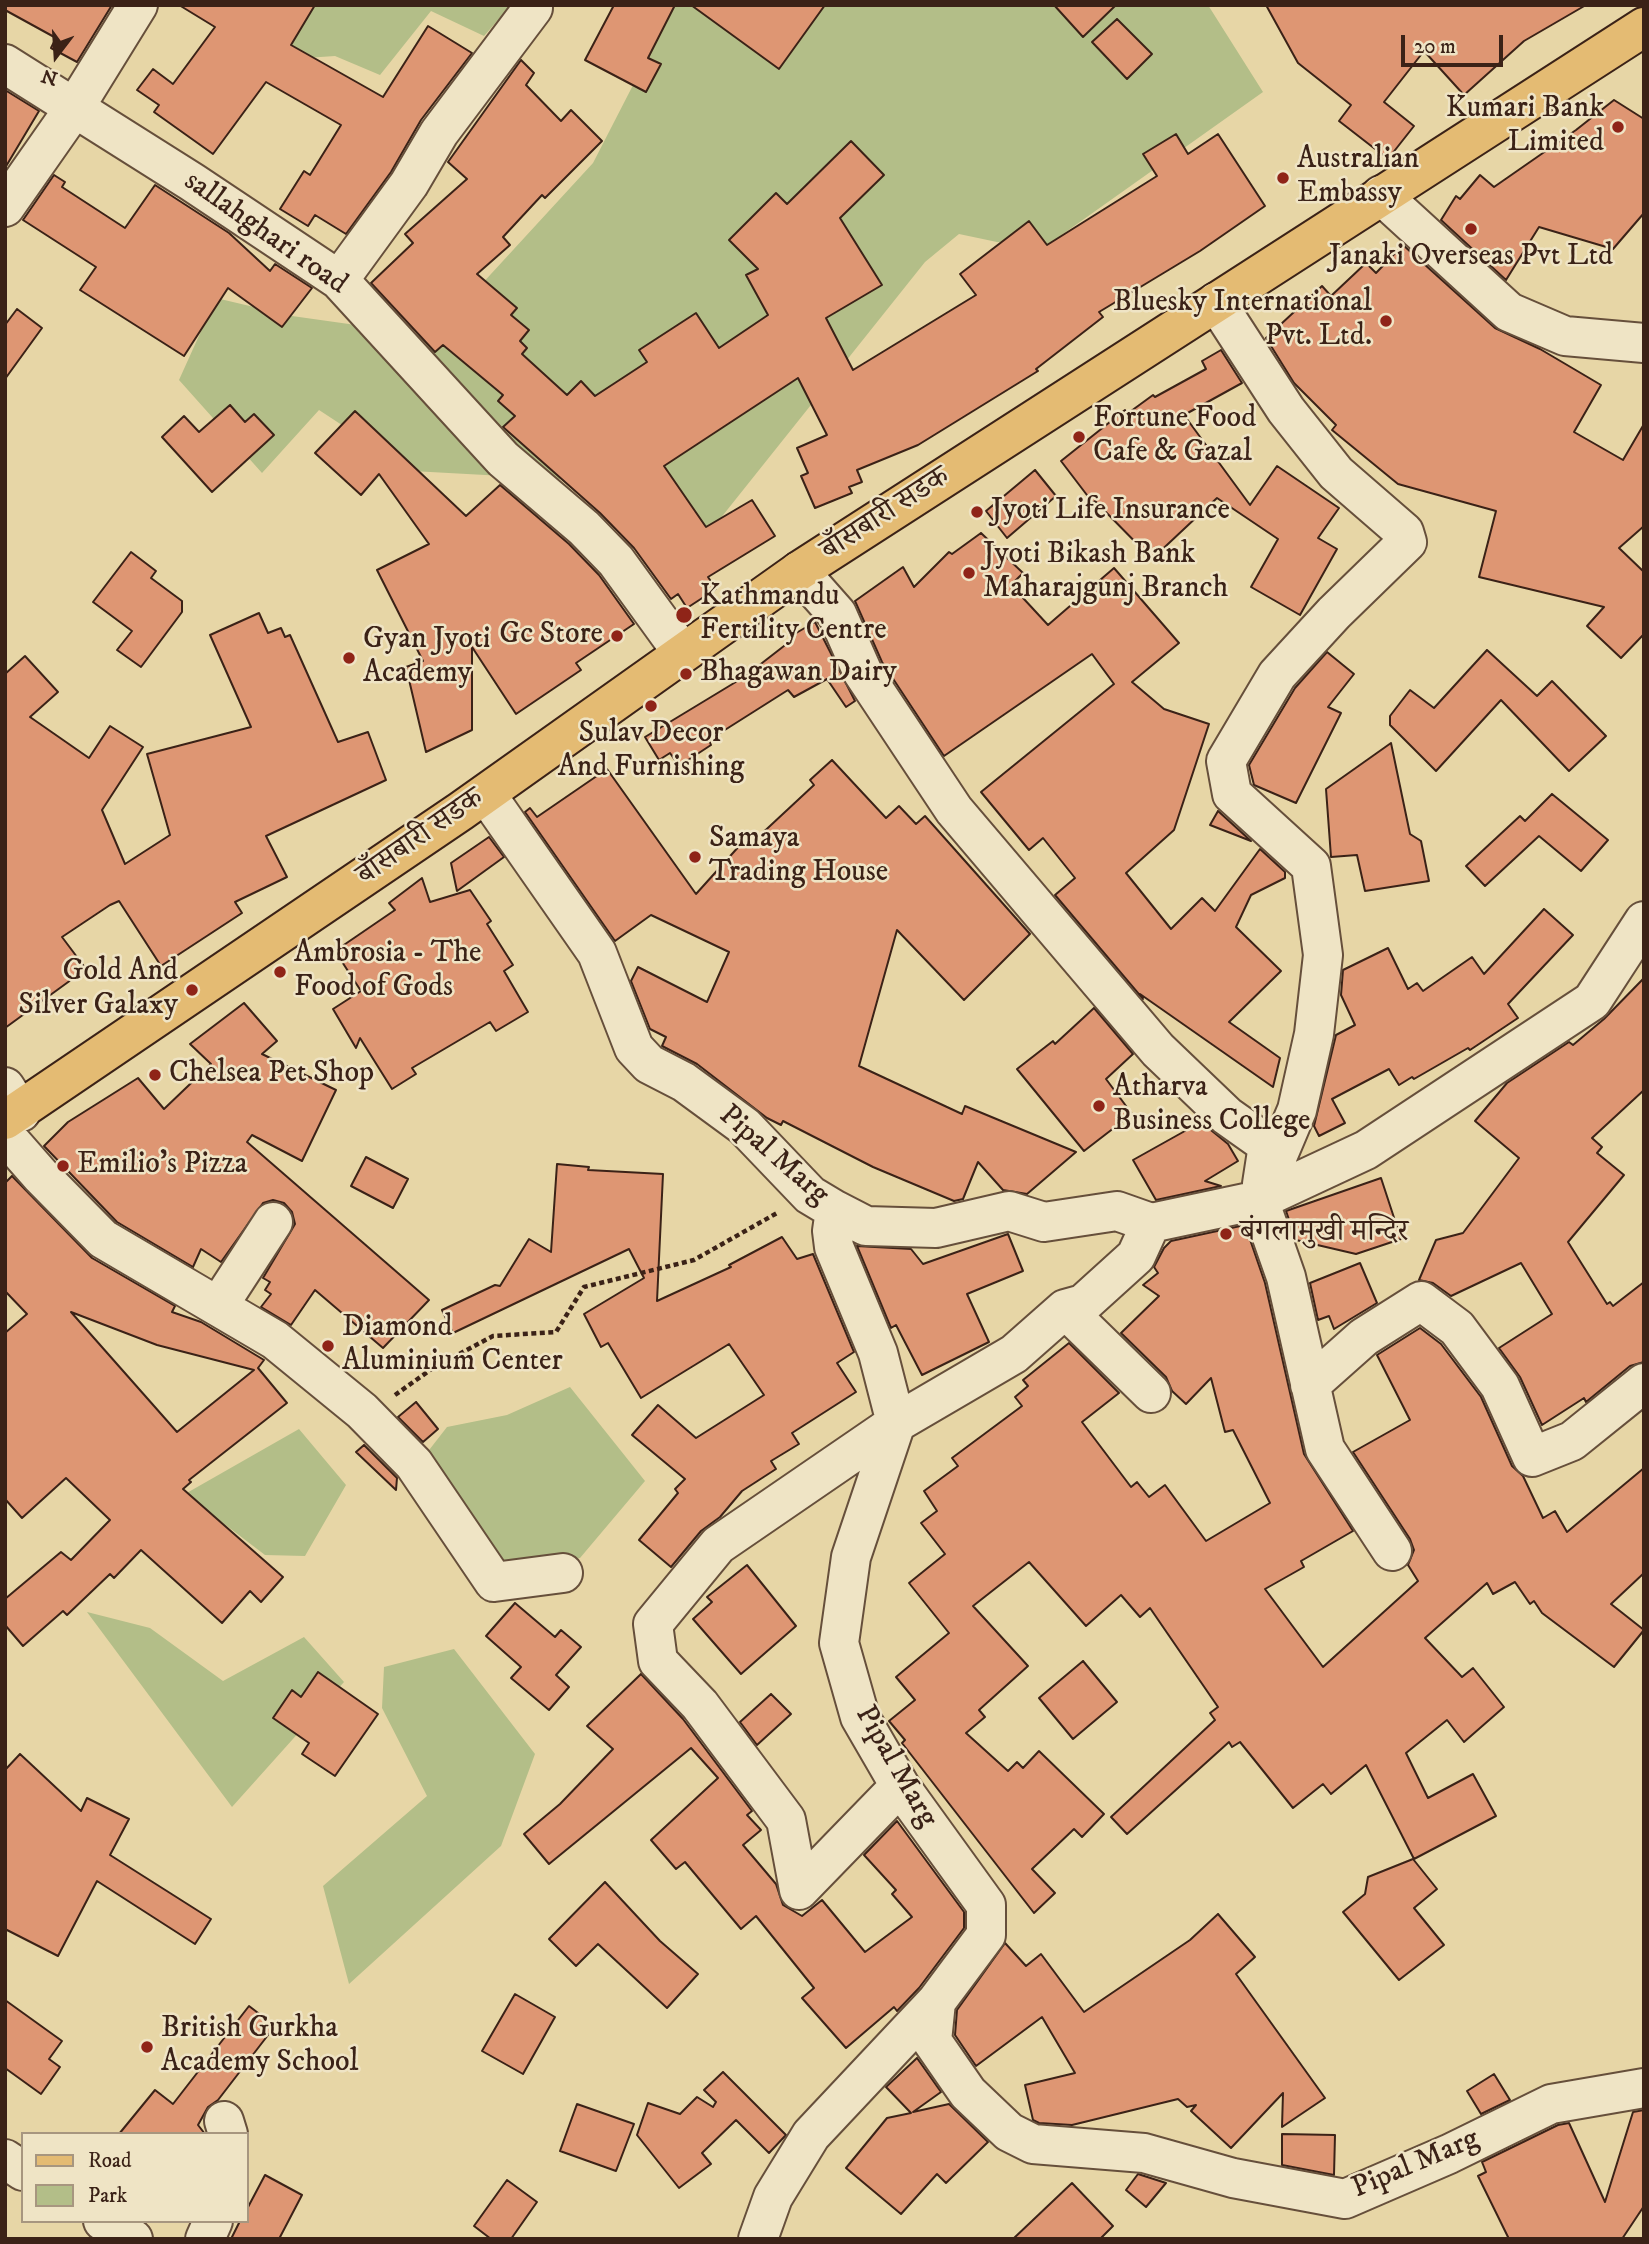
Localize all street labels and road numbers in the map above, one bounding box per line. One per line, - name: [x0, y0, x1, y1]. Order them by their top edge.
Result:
- street label: sallahghari road: [176, 164, 354, 304]
- street label: बाँसबारी सडक: [815, 460, 957, 570]
- street label: बाँसबारी सडक: [351, 781, 491, 895]
- street label: Pipal Marg: [711, 1098, 835, 1214]
- street label: Pipal Marg: [846, 1700, 944, 1834]
- street label: Pipal Marg: [1347, 2122, 1485, 2208]

